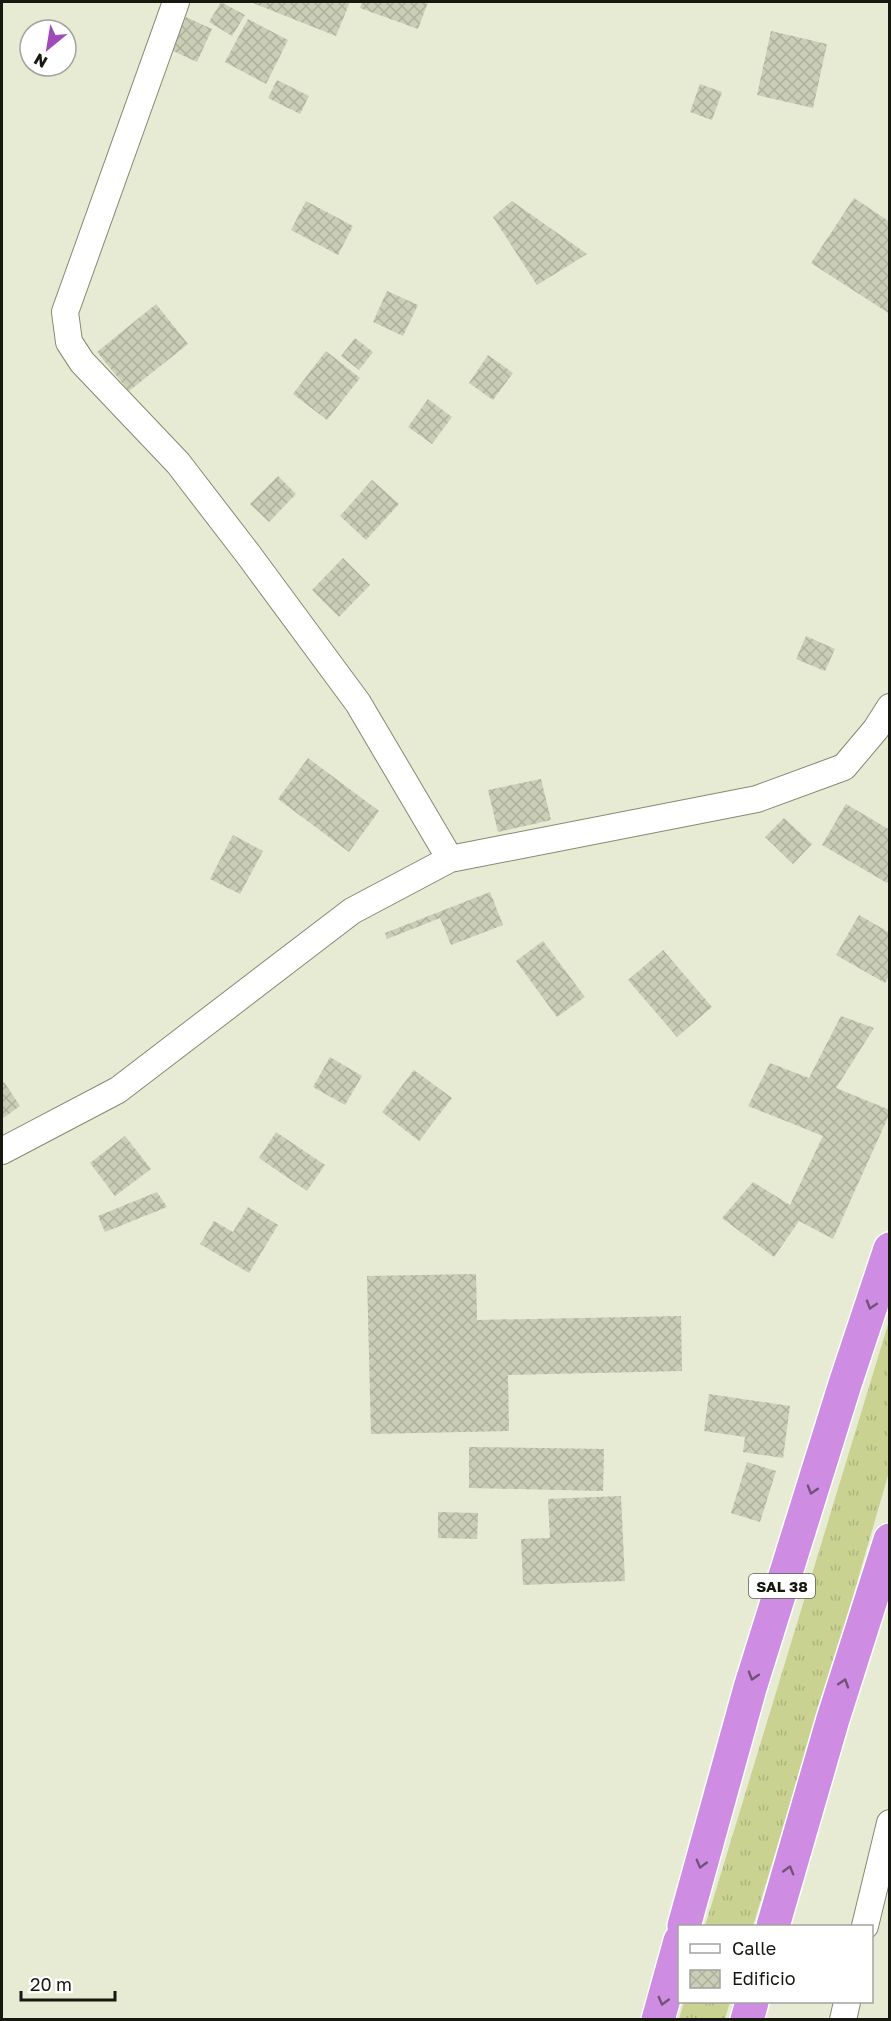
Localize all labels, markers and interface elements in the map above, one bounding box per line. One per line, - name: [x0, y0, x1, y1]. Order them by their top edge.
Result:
- north arrow: [18, 18, 78, 78]
- text: N: [30, 49, 51, 73]
- one-way arrow: [866, 1299, 878, 1310]
- one-way arrow: [806, 1484, 819, 1495]
- road number: SAL 38: [749, 1574, 815, 1598]
- one-way arrow: [748, 1670, 760, 1681]
- one-way arrow: [837, 1678, 849, 1689]
- one-way arrow: [696, 1858, 708, 1869]
- one-way arrow: [782, 1865, 795, 1875]
- legend: [678, 1925, 873, 2003]
- text: Calle: [732, 1937, 776, 1959]
- scale bar: [21, 1964, 116, 2002]
- text: Edificio: [732, 1967, 796, 1989]
- text: 20 m: [30, 1973, 72, 1995]
- one-way arrow: [658, 1996, 671, 2006]

